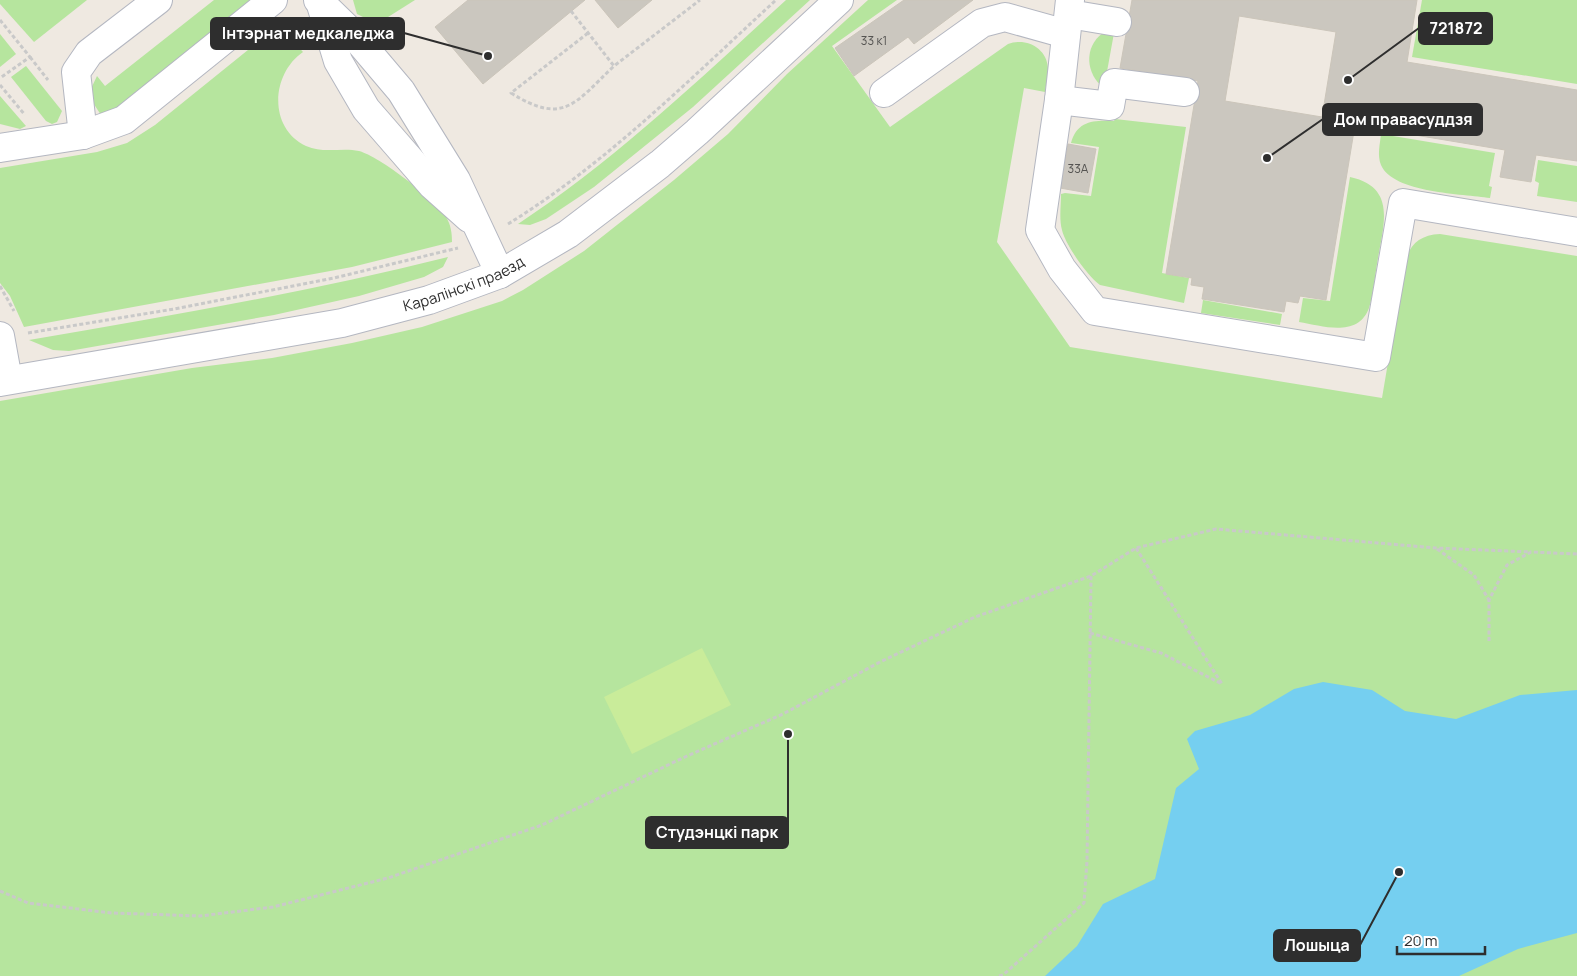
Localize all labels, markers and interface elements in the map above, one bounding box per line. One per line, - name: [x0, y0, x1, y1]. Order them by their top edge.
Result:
- callout: 721872: [1419, 13, 1492, 44]
- text: 721872: [1430, 17, 1482, 39]
- callout: Інтэрнат медкаледжа: [211, 18, 404, 49]
- text: Інтэрнат медкаледжа: [222, 22, 394, 44]
- house number: 33 к1: [861, 32, 887, 49]
- callout: Дом правасуддзя: [1323, 104, 1482, 135]
- text: Дом правасуддзя: [1333, 108, 1473, 130]
- house number: 33А: [1068, 160, 1089, 177]
- street label: Каралінскі праезд: [401, 251, 528, 316]
- callout: Студэнцкі парк: [646, 817, 788, 848]
- text: Студэнцкі парк: [656, 821, 778, 843]
- scale bar: [1397, 924, 1484, 956]
- callout: Лошыца: [1274, 930, 1360, 961]
- text: 20 m: [1404, 930, 1437, 951]
- text: Лошыца: [1284, 934, 1350, 956]

